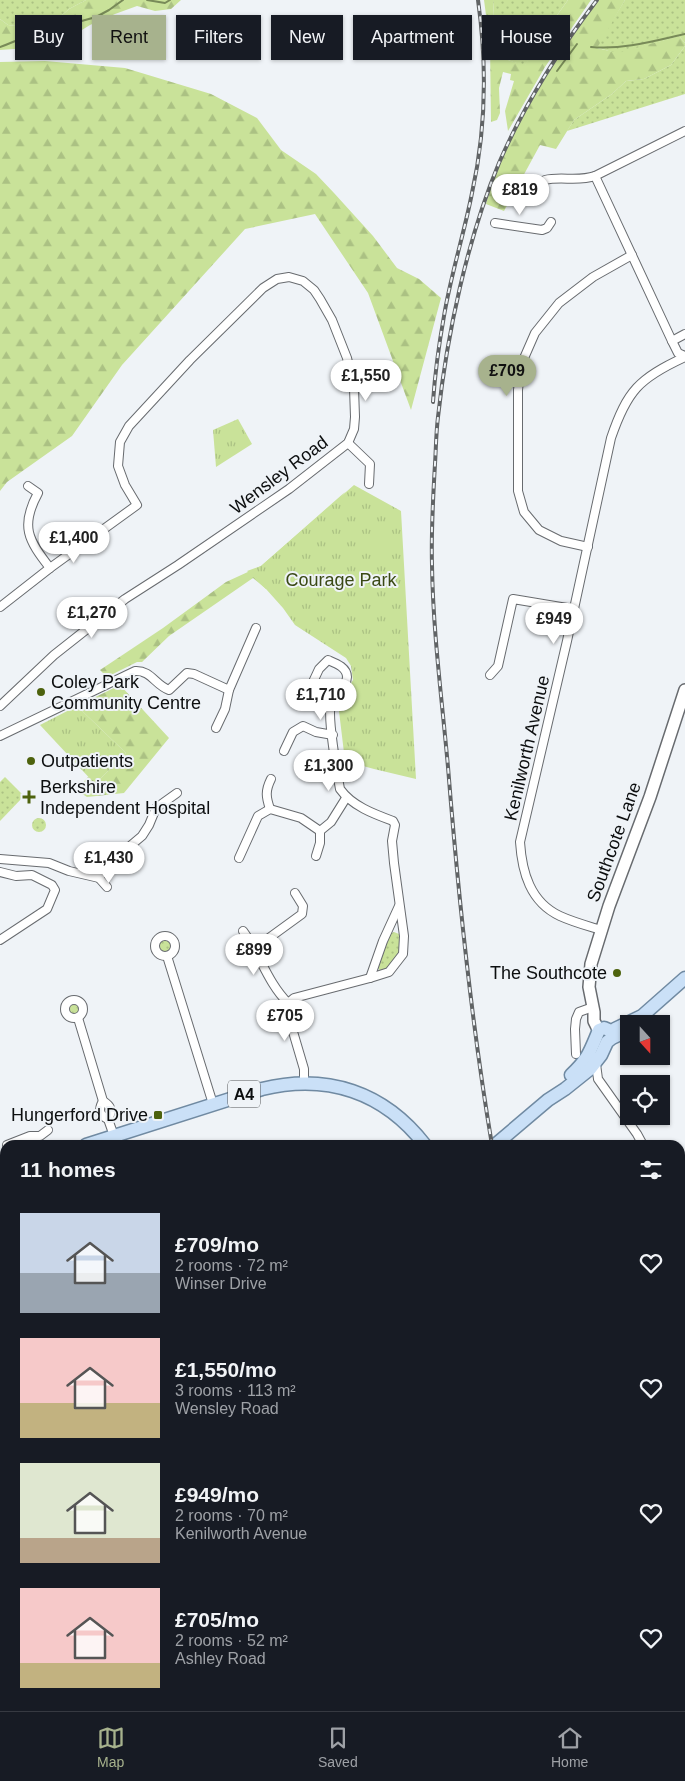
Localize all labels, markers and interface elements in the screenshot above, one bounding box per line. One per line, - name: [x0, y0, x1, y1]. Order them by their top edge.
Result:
- chip: Buy: [15, 15, 82, 60]
- chip: Rent: [92, 15, 166, 60]
- chip: Filters: [176, 15, 261, 60]
- chip: New: [271, 15, 343, 60]
- chip: Apartment: [353, 15, 472, 60]
- chip: House: [482, 15, 570, 60]
- pin: £819: [490, 174, 550, 216]
- text: £819: [502, 181, 538, 198]
- pin: £709: [477, 354, 537, 397]
- pin: £1,550: [325, 360, 407, 402]
- text: £709: [489, 362, 525, 379]
- text: £1,550: [342, 367, 390, 384]
- street label: Wensley Road: [226, 432, 332, 518]
- pin: £1,400: [33, 522, 115, 564]
- text: £1,400: [50, 529, 98, 546]
- park label: Courage Park: [285, 570, 398, 590]
- pin: £1,270: [51, 596, 133, 639]
- pin: £949: [524, 602, 584, 645]
- text: £1,270: [68, 604, 116, 621]
- text: £949: [536, 610, 572, 627]
- place label: Coley Park Community Centre: [51, 672, 201, 713]
- street label: Kenilworth Avenue: [501, 673, 553, 823]
- pin: £1,710: [280, 678, 362, 721]
- marker: Coley Park Community Centre: [35, 686, 47, 698]
- text: £1,710: [297, 686, 345, 703]
- pin: £1,300: [288, 750, 370, 792]
- place label: Outpatients: [41, 751, 133, 771]
- marker: Outpatients: [25, 755, 37, 767]
- text: £1,300: [305, 757, 353, 774]
- place label: Berkshire Independent Hospital: [40, 777, 210, 818]
- street label: Southcote Lane: [583, 779, 645, 905]
- marker: Berkshire Independent Hospital: [22, 790, 36, 804]
- pin: £1,430: [68, 842, 150, 884]
- text: £1,430: [85, 849, 133, 866]
- pin: £899: [224, 934, 284, 976]
- text: £899: [236, 941, 272, 958]
- place label: The Southcote: [490, 963, 607, 983]
- marker: The Southcote: [611, 967, 623, 979]
- pin: £705: [255, 1000, 315, 1042]
- text: £705: [267, 1007, 303, 1024]
- north arrow: [620, 1015, 670, 1065]
- map controls: [620, 1015, 670, 1125]
- button: locate: [620, 1075, 670, 1125]
- road number: A4: [228, 1080, 260, 1108]
- place label: Hungerford Drive: [11, 1105, 148, 1125]
- marker: Hungerford Drive: [152, 1109, 164, 1121]
- icon: filters: [637, 1156, 665, 1184]
- text: 11 homes: [20, 1158, 116, 1181]
- icon: home: [60, 1233, 120, 1293]
- text: £709/mo: [175, 1233, 259, 1256]
- icon: heart: [637, 1249, 665, 1277]
- text: 2 rooms · 72 m²: [175, 1257, 288, 1274]
- text: Winser Drive: [175, 1275, 267, 1292]
- icon: home: [60, 1358, 120, 1418]
- text: £1,550/mo: [175, 1358, 277, 1381]
- icon: heart: [637, 1374, 665, 1402]
- text: 3 rooms · 113 m²: [175, 1382, 296, 1399]
- text: Wensley Road: [175, 1400, 279, 1417]
- icon: home: [60, 1483, 120, 1543]
- text: £949/mo: [175, 1483, 259, 1506]
- icon: heart: [637, 1499, 665, 1527]
- text: 2 rooms · 70 m²: [175, 1507, 288, 1524]
- text: Kenilworth Avenue: [175, 1525, 307, 1542]
- icon: home: [60, 1608, 120, 1668]
- text: £705/mo: [175, 1608, 259, 1631]
- icon: heart: [637, 1624, 665, 1652]
- text: 2 rooms · 52 m²: [175, 1632, 288, 1649]
- text: Ashley Road: [175, 1650, 266, 1667]
- tab: Map: [97, 1724, 125, 1770]
- tab: Saved: [318, 1724, 358, 1770]
- tab: Home: [551, 1724, 588, 1770]

